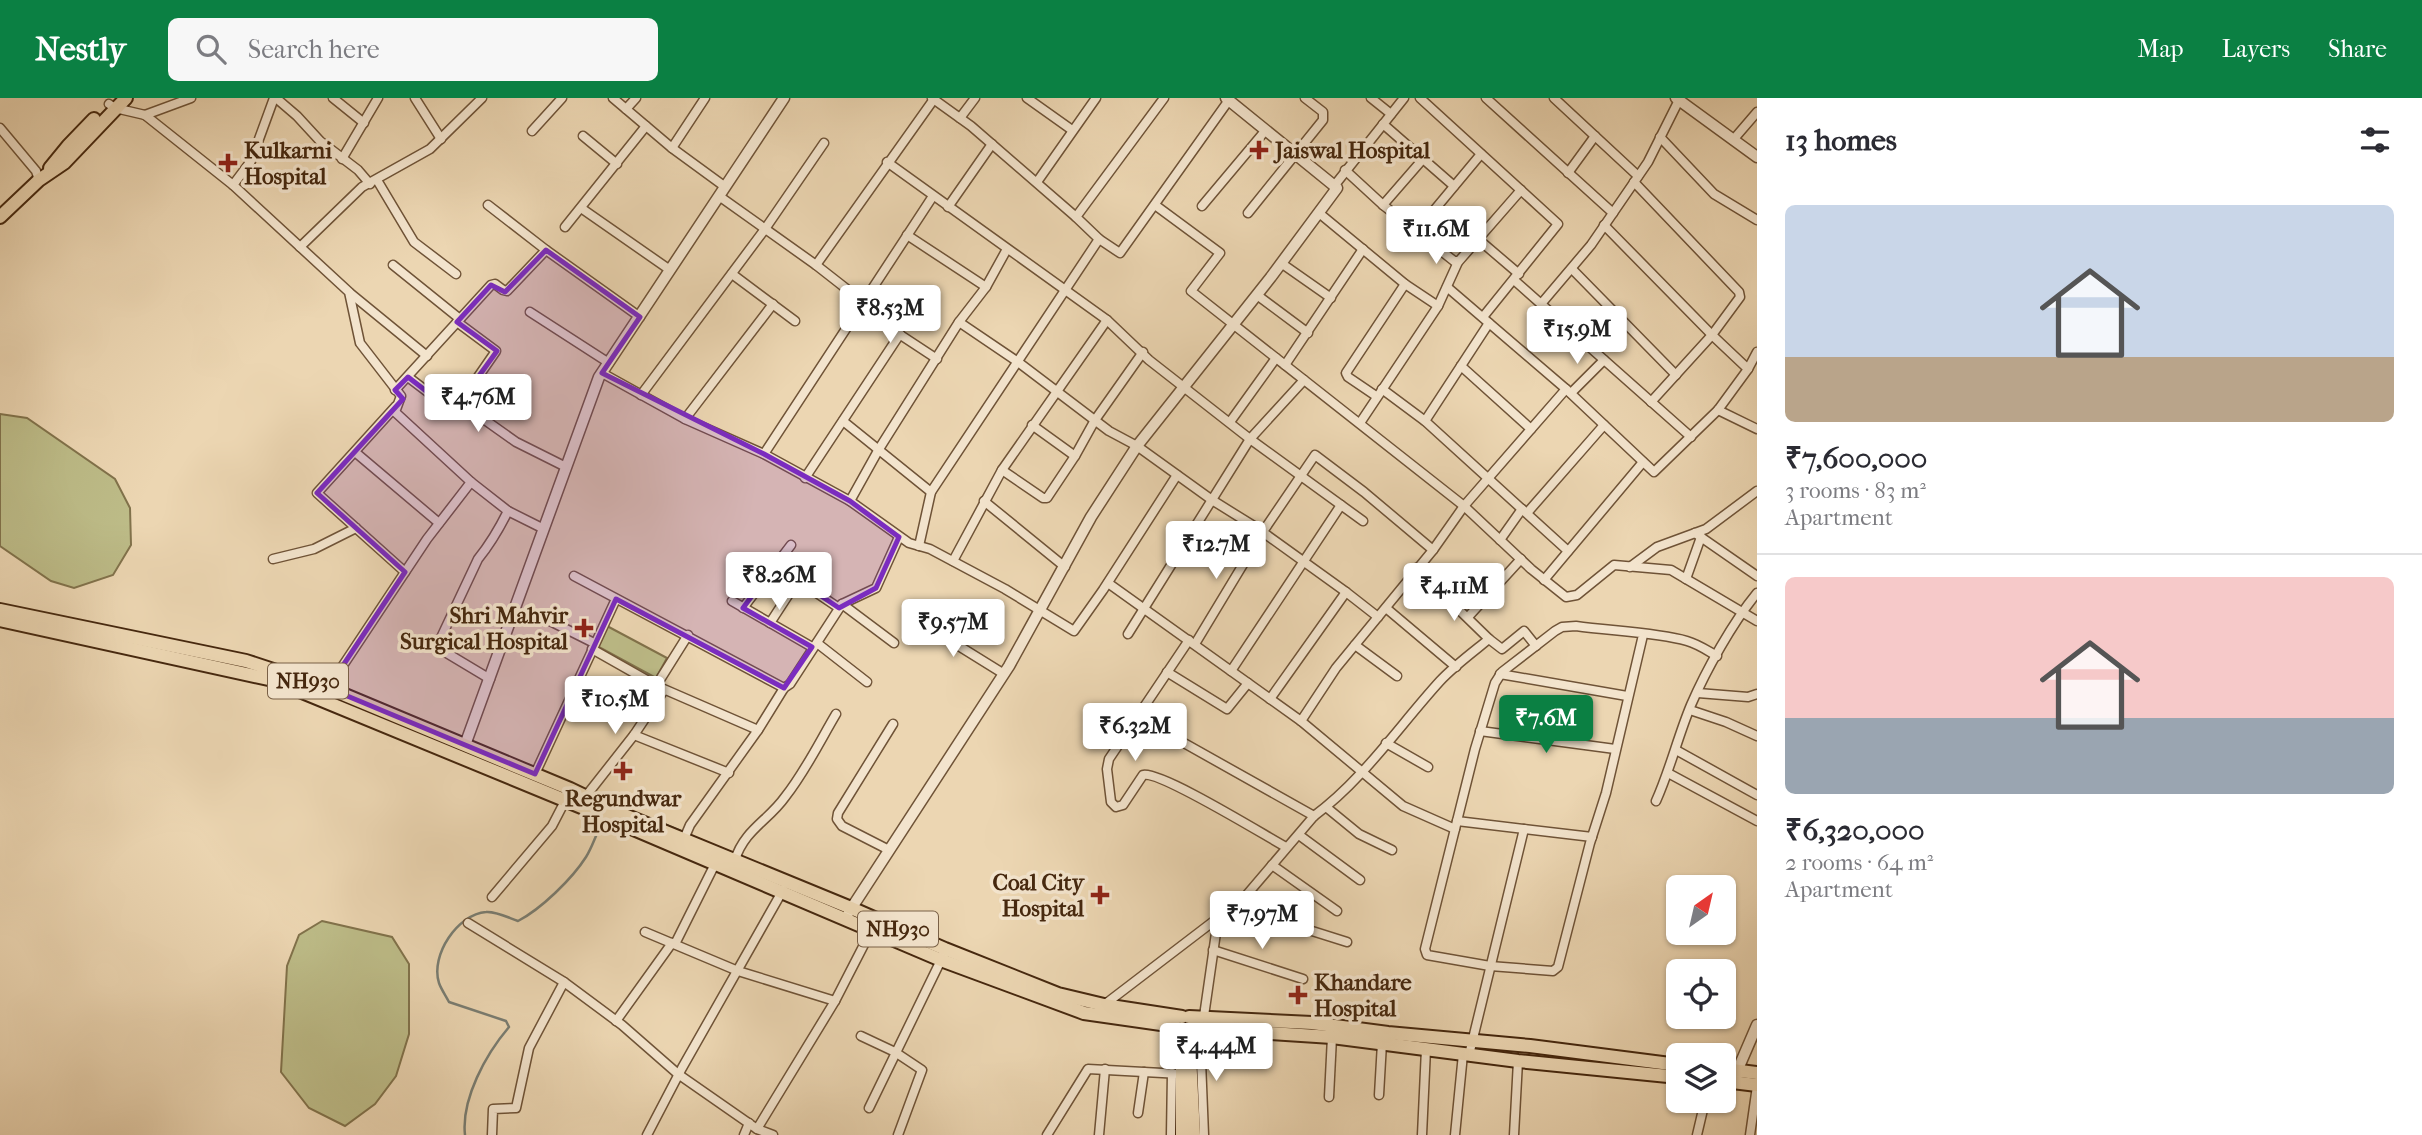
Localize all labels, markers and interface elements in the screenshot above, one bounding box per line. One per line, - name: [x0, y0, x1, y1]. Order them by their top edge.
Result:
- search box: [168, 18, 658, 81]
- text: Nestly: [35, 30, 126, 69]
- icon: search: [192, 30, 230, 68]
- text: Search here: [248, 34, 380, 65]
- text: Map: [2138, 35, 2184, 63]
- text: Layers: [2222, 35, 2290, 63]
- text: Share: [2328, 35, 2387, 63]
- icon: filters: [2356, 121, 2394, 159]
- text: 13 homes: [1785, 123, 1897, 158]
- place label: Kulkarni Hospital: [244, 137, 332, 190]
- place label: Jaiswal Hospital: [1273, 137, 1431, 164]
- marker: Jaiswal Hospital: [1249, 140, 1269, 160]
- marker: Kulkarni Hospital: [218, 153, 238, 173]
- pin: ₹11.6M: [1379, 206, 1493, 266]
- text: ₹11.6M: [1402, 215, 1470, 242]
- icon: home: [2027, 250, 2153, 376]
- pin: ₹8.53M: [833, 286, 947, 345]
- text: ₹8.53M: [856, 294, 924, 321]
- pin: ₹15.9M: [1520, 306, 1634, 366]
- text: ₹15.9M: [1543, 315, 1611, 342]
- pin: ₹4.76M: [421, 374, 535, 434]
- text: ₹4.76M: [440, 383, 516, 410]
- text: ₹7,600,000: [1785, 441, 1927, 476]
- text: 3 rooms · 83 m²: [1785, 477, 1926, 504]
- text: Apartment: [1785, 504, 1893, 531]
- pin: ₹12.7M: [1159, 522, 1273, 581]
- text: ₹12.7M: [1182, 530, 1250, 557]
- pin: ₹8.26M: [722, 552, 836, 612]
- text: ₹8.26M: [742, 561, 816, 588]
- pin: ₹4.11M: [1397, 564, 1511, 623]
- text: ₹4.11M: [1419, 572, 1489, 599]
- pin: ₹9.57M: [896, 600, 1010, 659]
- place label: Shri Mahvir Surgical Hospital: [400, 602, 569, 655]
- text: ₹9.57M: [918, 608, 988, 635]
- marker: Shri Mahvir Surgical Hospital: [574, 618, 594, 638]
- icon: home: [2027, 622, 2153, 748]
- road number: NH930: [268, 664, 348, 698]
- pin: ₹10.5M: [558, 676, 672, 736]
- text: ₹10.5M: [581, 685, 649, 712]
- pin: ₹7.6M: [1497, 696, 1595, 755]
- pin: ₹6.32M: [1078, 704, 1192, 763]
- text: ₹7.6M: [1515, 704, 1577, 731]
- text: ₹6.32M: [1099, 712, 1171, 739]
- marker: Regundwar Hospital: [613, 761, 633, 781]
- place label: Regundwar Hospital: [565, 785, 682, 838]
- text: ₹6,320,000: [1785, 813, 1925, 848]
- text: 2 rooms · 64 m²: [1785, 849, 1933, 876]
- place label: Coal City Hospital: [992, 869, 1086, 922]
- north arrow: [1666, 875, 1736, 945]
- map controls: [1666, 875, 1736, 1113]
- text: Apartment: [1785, 876, 1893, 903]
- marker: Coal City Hospital: [1090, 885, 1110, 905]
- pin: ₹7.97M: [1205, 892, 1319, 951]
- text: ₹7.97M: [1226, 900, 1298, 927]
- road number: NH930: [858, 912, 938, 946]
- button: locate: [1666, 959, 1736, 1029]
- place label: Khandare Hospital: [1314, 969, 1412, 1022]
- marker: Khandare Hospital: [1288, 985, 1308, 1005]
- pin: ₹4.44M: [1159, 1024, 1273, 1083]
- text: ₹4.44M: [1176, 1032, 1256, 1059]
- button: layers: [1666, 1043, 1736, 1113]

